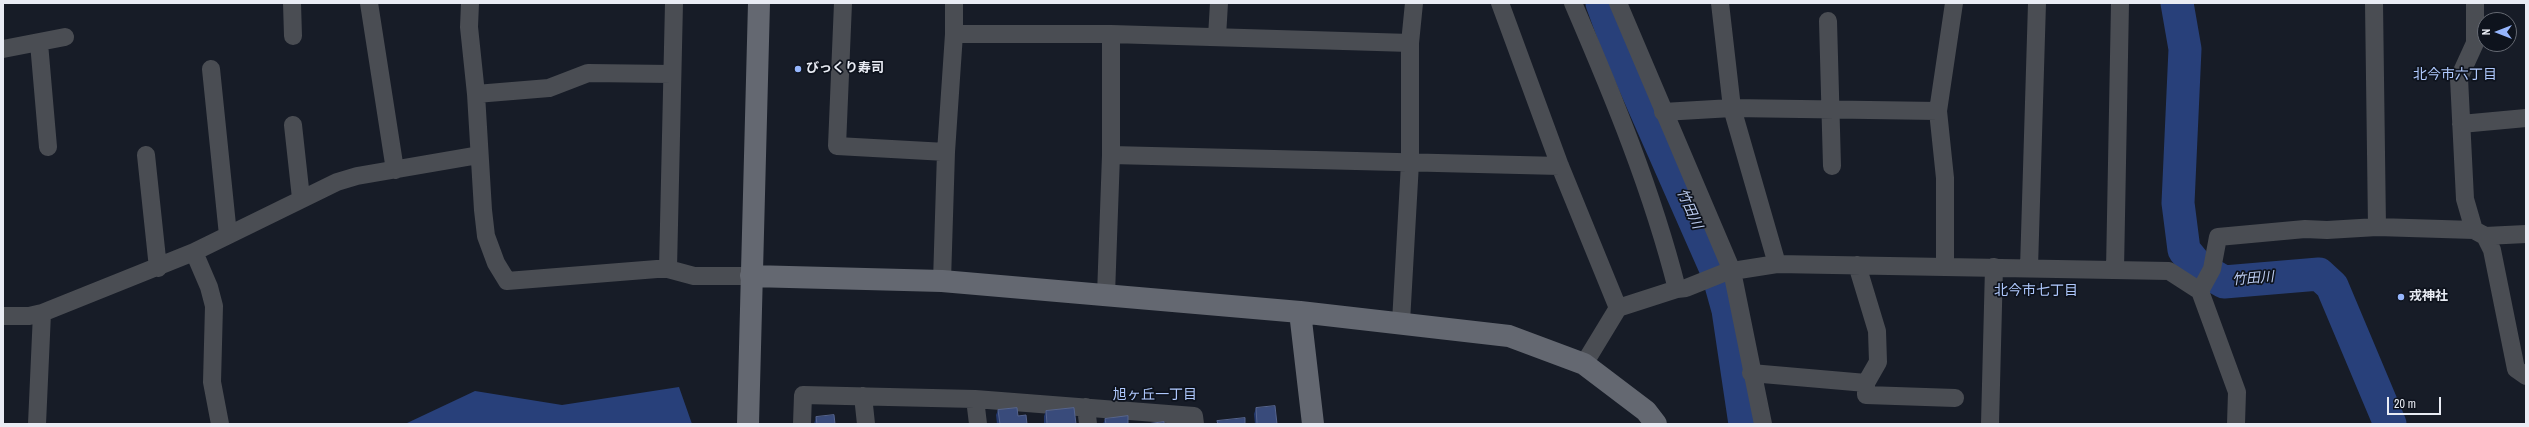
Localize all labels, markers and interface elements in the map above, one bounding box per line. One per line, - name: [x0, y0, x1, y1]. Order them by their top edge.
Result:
- north arrow: [2477, 12, 2517, 52]
- text: N: [2479, 29, 2493, 35]
- place label: びっくり寿司: [806, 61, 884, 77]
- marker: びっくり寿司: [793, 64, 803, 74]
- district label: 北今市六丁目: [2413, 67, 2497, 83]
- water label: 竹田川: [1673, 186, 1705, 232]
- water label: 竹田川: [2231, 269, 2275, 289]
- district label: 北今市七丁目: [1994, 283, 2078, 299]
- place label: 戎神社: [2409, 289, 2448, 305]
- marker: 戎神社: [2396, 292, 2406, 302]
- district label: 旭ヶ丘一丁目: [1113, 387, 1197, 403]
- scale bar: [2389, 389, 2443, 415]
- text: 20 m: [2394, 396, 2416, 412]

